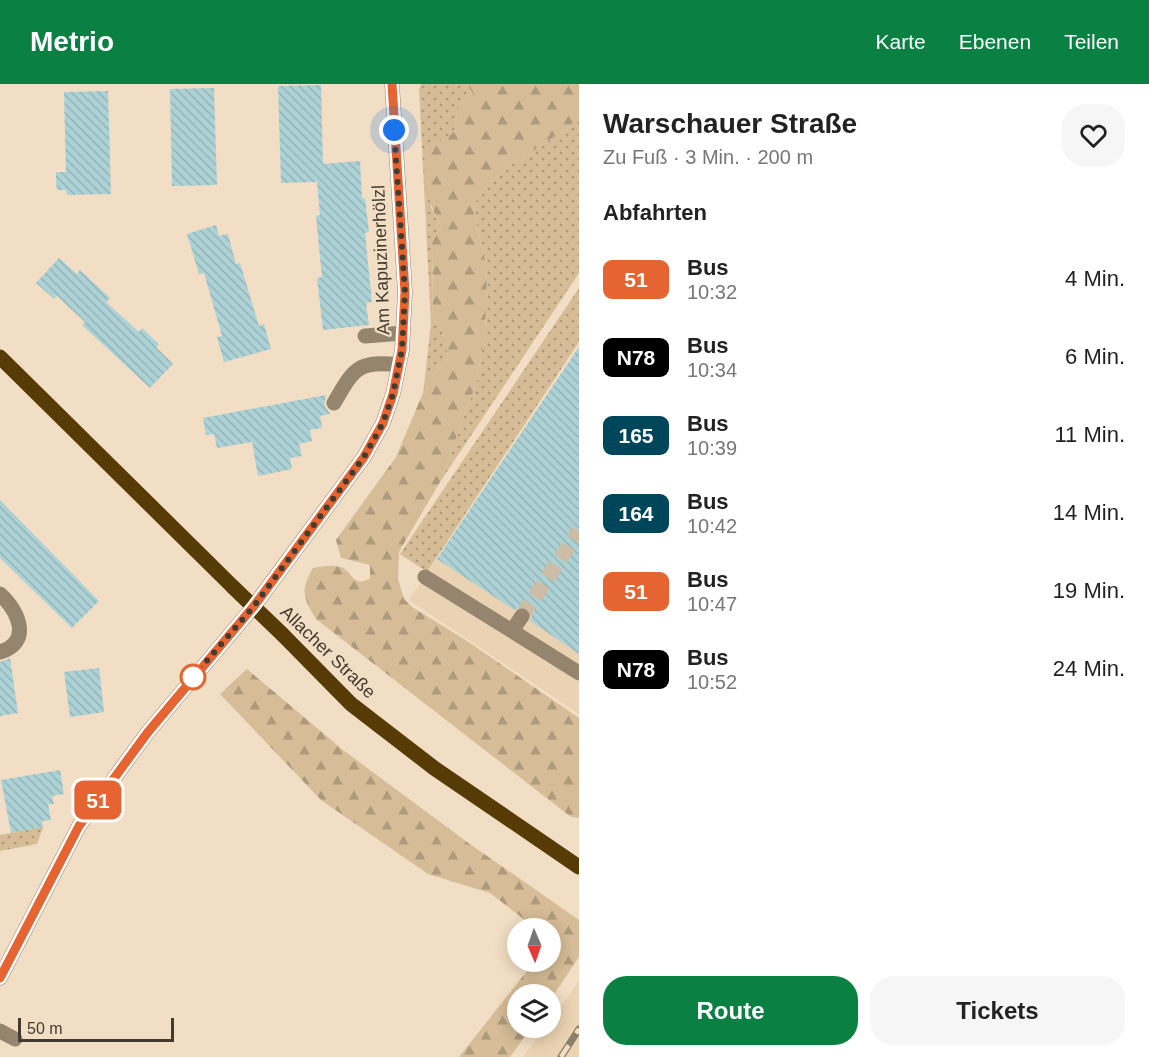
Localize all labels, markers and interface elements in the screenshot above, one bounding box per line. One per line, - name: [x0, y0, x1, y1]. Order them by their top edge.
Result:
- text: Metrio: [30, 26, 114, 57]
- text: Karte: [876, 30, 926, 53]
- text: Ebenen: [959, 30, 1031, 53]
- text: Teilen: [1064, 30, 1119, 53]
- button: heart: [1062, 104, 1125, 167]
- text: Warschauer Straße: [603, 108, 857, 139]
- your location: [379, 115, 409, 145]
- text: Zu Fuß · 3 Min. · 200 m: [603, 146, 813, 168]
- street label: Am Kapuzinerhölzl: [368, 185, 394, 335]
- text: Abfahrten: [603, 200, 707, 225]
- text: Bus: [687, 255, 729, 280]
- text: 4 Min.: [1065, 266, 1125, 291]
- text: 51: [624, 268, 648, 291]
- text: 10:32: [687, 281, 737, 303]
- text: Bus: [687, 333, 729, 358]
- text: 6 Min.: [1065, 344, 1125, 369]
- text: N78: [617, 346, 655, 369]
- text: 10:34: [687, 359, 737, 381]
- text: Bus: [687, 411, 729, 436]
- text: 11 Min.: [1054, 422, 1125, 447]
- text: 165: [618, 424, 654, 447]
- text: 10:39: [687, 437, 737, 459]
- text: Bus: [687, 489, 729, 514]
- text: 14 Min.: [1053, 500, 1125, 525]
- text: 164: [618, 502, 654, 525]
- text: 10:42: [687, 515, 737, 537]
- text: Bus: [687, 567, 729, 592]
- text: 19 Min.: [1053, 578, 1125, 603]
- text: 51: [624, 580, 648, 603]
- text: 10:47: [687, 593, 737, 615]
- street label: Allacher Straße: [276, 602, 380, 702]
- text: Bus: [687, 645, 729, 670]
- text: 24 Min.: [1053, 656, 1125, 681]
- text: N78: [617, 658, 655, 681]
- unlabelled marker: [180, 664, 206, 690]
- text: 10:52: [687, 671, 737, 693]
- line badge: 51: [71, 780, 125, 820]
- text: 51: [86, 789, 110, 812]
- north arrow: [507, 918, 561, 972]
- map controls: [507, 918, 561, 1038]
- button: Route: [603, 976, 858, 1045]
- button: Tickets: [870, 976, 1125, 1045]
- button: layers: [507, 984, 561, 1038]
- scale bar: [18, 1015, 174, 1042]
- text: 50 m: [27, 1020, 63, 1037]

